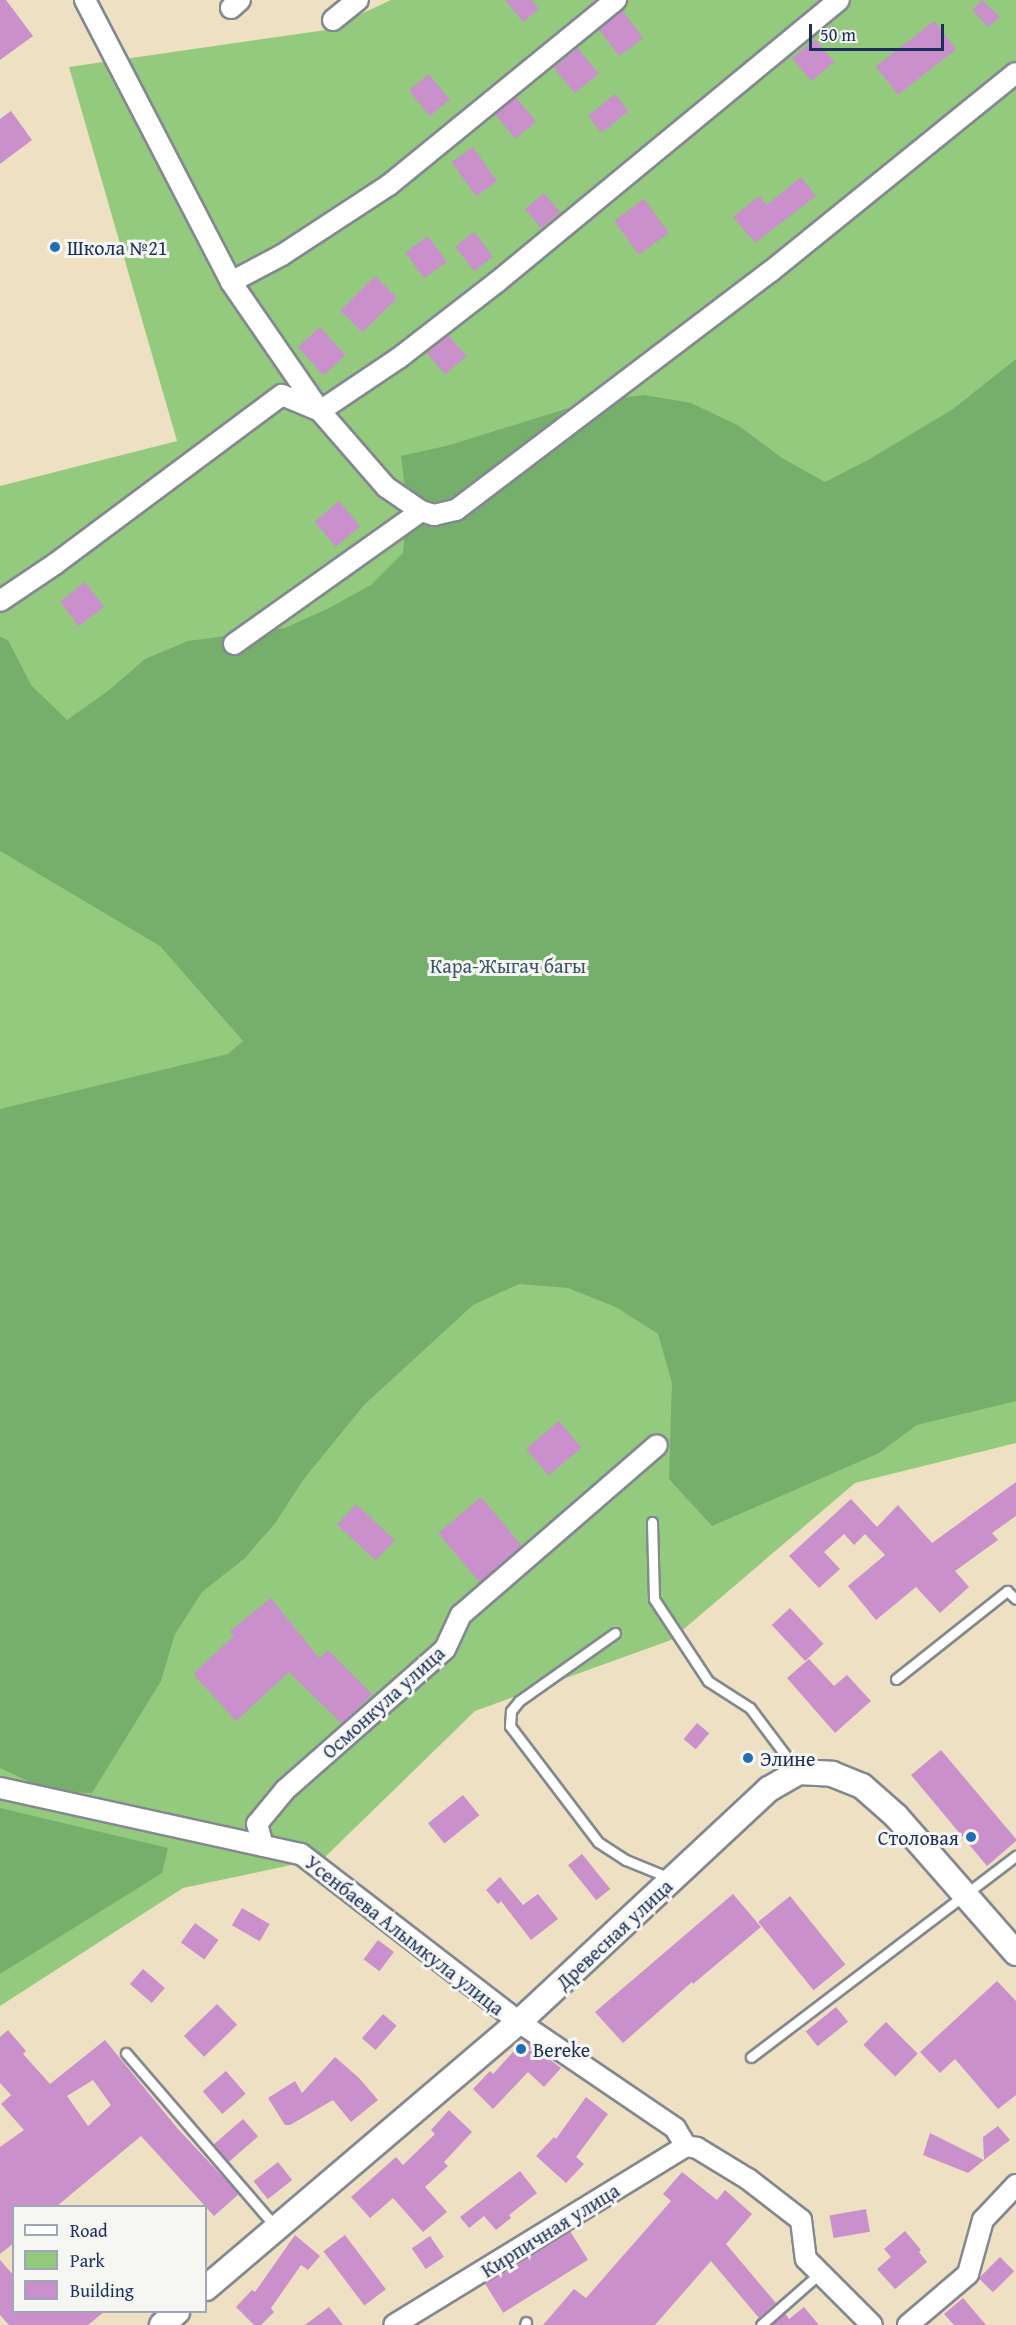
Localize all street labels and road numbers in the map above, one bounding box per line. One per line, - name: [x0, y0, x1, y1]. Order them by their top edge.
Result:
- street label: Осмонкула улица: [317, 1641, 449, 1763]
- street label: Усенбаева Алымкула улица: [301, 1850, 509, 2020]
- street label: Древесная улица: [551, 1874, 677, 1994]
- street label: Кирпичная улица: [476, 2178, 624, 2282]

